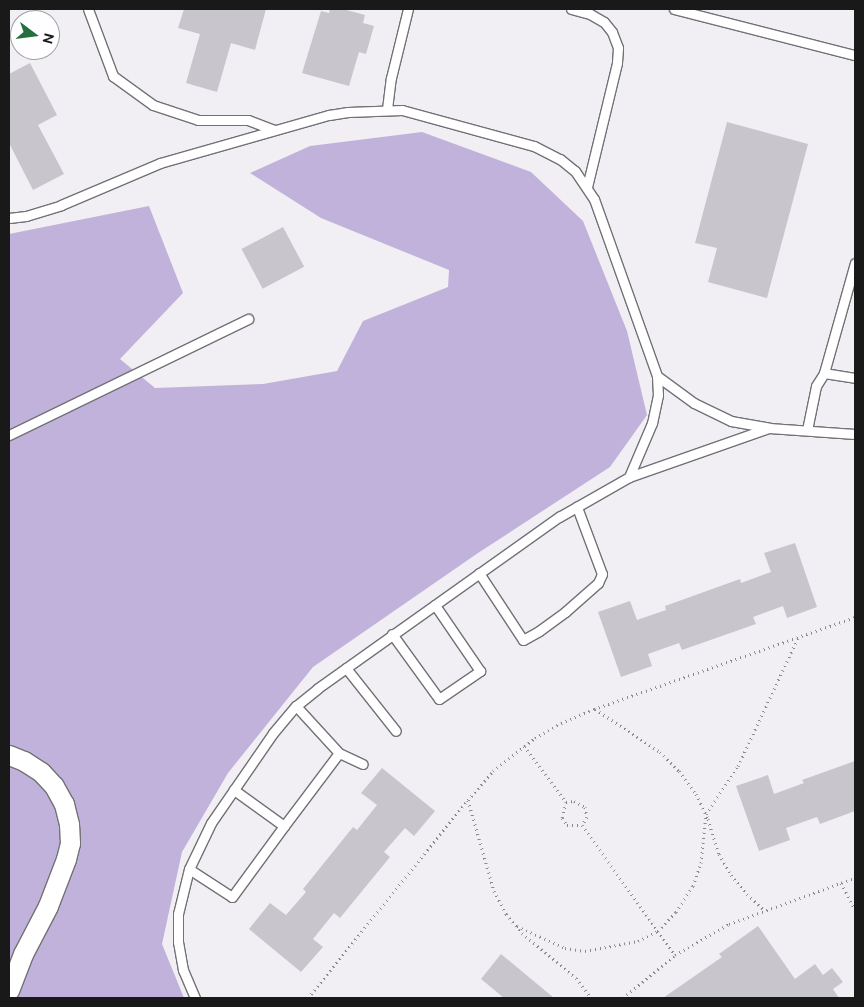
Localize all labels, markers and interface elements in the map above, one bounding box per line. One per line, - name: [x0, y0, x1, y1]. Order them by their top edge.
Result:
- north arrow: [10, 10, 60, 60]
- text: N: [39, 31, 58, 46]

